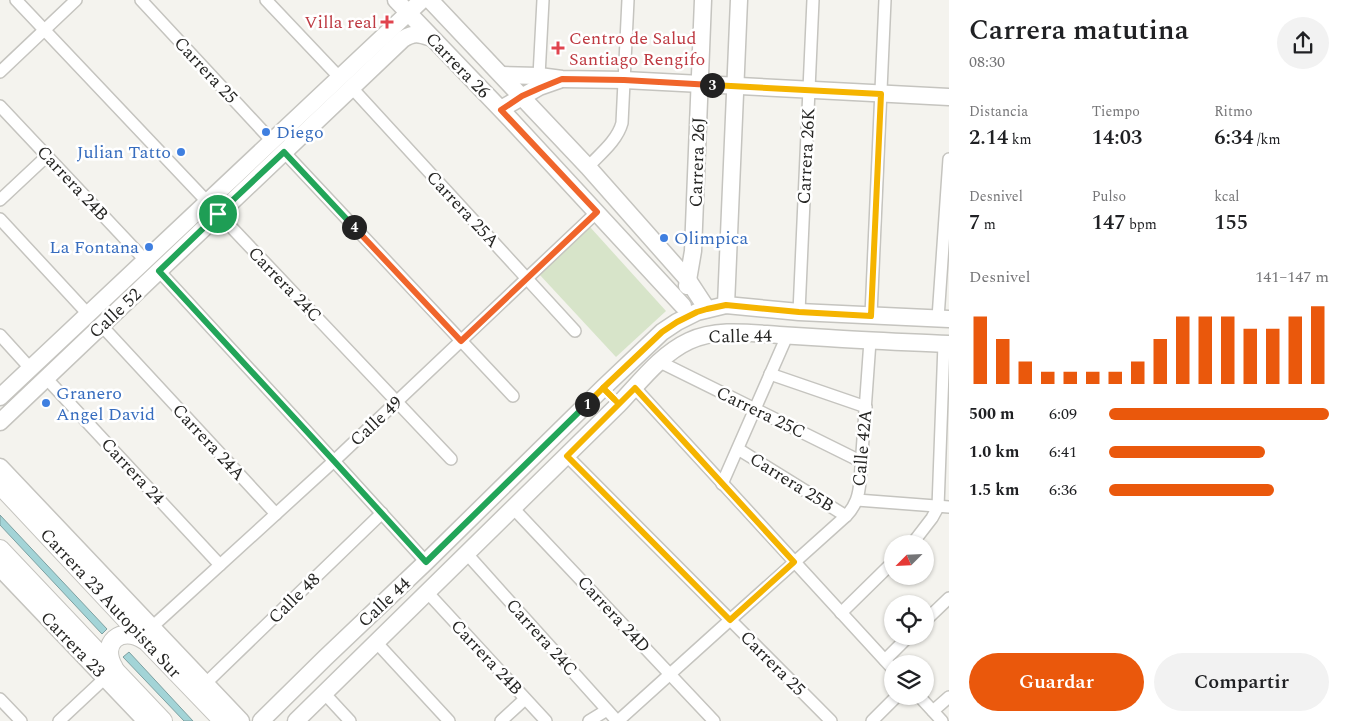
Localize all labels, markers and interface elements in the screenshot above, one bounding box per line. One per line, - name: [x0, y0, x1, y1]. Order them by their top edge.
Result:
- place label: Villa real: [304, 9, 377, 36]
- text: Carrera matutina: [969, 9, 1189, 52]
- marker: Villa real: [381, 16, 393, 28]
- button: share: [1277, 17, 1329, 69]
- place label: Centro de Salud Santiago Rengifo: [569, 25, 705, 73]
- street label: Carrera 26: [419, 26, 496, 105]
- street label: Carrera 25: [167, 31, 244, 110]
- marker: Centro de Salud Santiago Rengifo: [551, 41, 565, 55]
- text: 08:30: [969, 50, 1005, 74]
- pin: 3: [700, 72, 724, 98]
- text: 3: [709, 75, 716, 96]
- text: Distancia: [969, 101, 1028, 122]
- text: Tiempo: [1092, 101, 1140, 122]
- text: Ritmo: [1214, 101, 1253, 122]
- street label: Carrera 26K: [790, 107, 823, 205]
- street label: Carrera 26J: [682, 116, 713, 208]
- place label: Diego: [276, 119, 324, 146]
- text: 2.14: [969, 122, 1008, 154]
- text: 14:03: [1092, 122, 1142, 154]
- text: 6:34: [1214, 122, 1254, 154]
- marker: Diego: [260, 126, 272, 138]
- text: km: [1008, 129, 1032, 150]
- text: /km: [1254, 129, 1280, 150]
- street label: Carrera 24B: [30, 139, 115, 227]
- place label: Julian Tatto: [77, 139, 171, 166]
- marker: Julian Tatto: [175, 146, 187, 158]
- street label: Carrera 25A: [420, 165, 506, 254]
- text: Desnivel: [969, 186, 1023, 207]
- text: Pulso: [1092, 186, 1126, 207]
- text: kcal: [1214, 186, 1239, 207]
- pin: [197, 193, 239, 235]
- icon: arrive: [204, 200, 232, 228]
- text: 7: [969, 207, 980, 239]
- text: 147: [1092, 207, 1125, 239]
- text: 155: [1214, 207, 1248, 239]
- pin: 4: [342, 214, 366, 240]
- text: m: [980, 214, 996, 235]
- text: bpm: [1125, 214, 1157, 235]
- text: 4: [351, 217, 358, 238]
- place label: Olimpica: [674, 225, 748, 252]
- marker: Olimpica: [658, 232, 670, 244]
- place label: La Fontana: [49, 234, 139, 261]
- street label: Carrera 24C: [241, 240, 328, 328]
- marker: La Fontana: [143, 241, 155, 253]
- text: Desnivel: [969, 265, 1030, 289]
- text: 141–147 m: [1255, 265, 1329, 289]
- street label: Calle 52: [83, 282, 148, 345]
- street label: Calle 44: [708, 322, 772, 351]
- street label: Carrera 25C: [711, 379, 810, 446]
- place label: Granero Angel David: [56, 380, 155, 428]
- street label: Calle 49: [344, 390, 409, 453]
- pin: 1: [574, 392, 600, 416]
- text: 1: [584, 394, 591, 415]
- marker: Granero Angel David: [40, 397, 52, 409]
- street label: Carrera 24A: [166, 398, 252, 487]
- text: 500 m: [969, 402, 1014, 426]
- text: 6:09: [1049, 402, 1077, 426]
- street label: Calle 42A: [846, 408, 879, 488]
- street label: Carrera 24: [94, 432, 171, 511]
- text: 1.0 km: [969, 440, 1019, 464]
- text: 6:41: [1049, 440, 1077, 464]
- street label: Carrera 25B: [744, 446, 839, 519]
- text: 1.5 km: [969, 478, 1019, 502]
- text: 6:36: [1049, 478, 1077, 502]
- street label: Carrera 23 Autopista Sur: [36, 524, 186, 682]
- north arrow: [884, 535, 934, 585]
- map controls: [884, 535, 934, 705]
- street label: Calle 48: [262, 567, 327, 630]
- street label: Carrera 24D: [571, 569, 657, 659]
- street label: Calle 44: [352, 571, 417, 634]
- street label: Carrera 24C: [499, 592, 584, 682]
- button: locate: [884, 595, 934, 645]
- street label: Carrera 23: [36, 606, 110, 682]
- street label: Carrera 24B: [444, 613, 529, 701]
- street label: Carrera 25: [734, 624, 812, 702]
- button: Guardar: [969, 653, 1144, 711]
- button: Compartir: [1154, 653, 1329, 711]
- button: layers: [884, 655, 934, 705]

